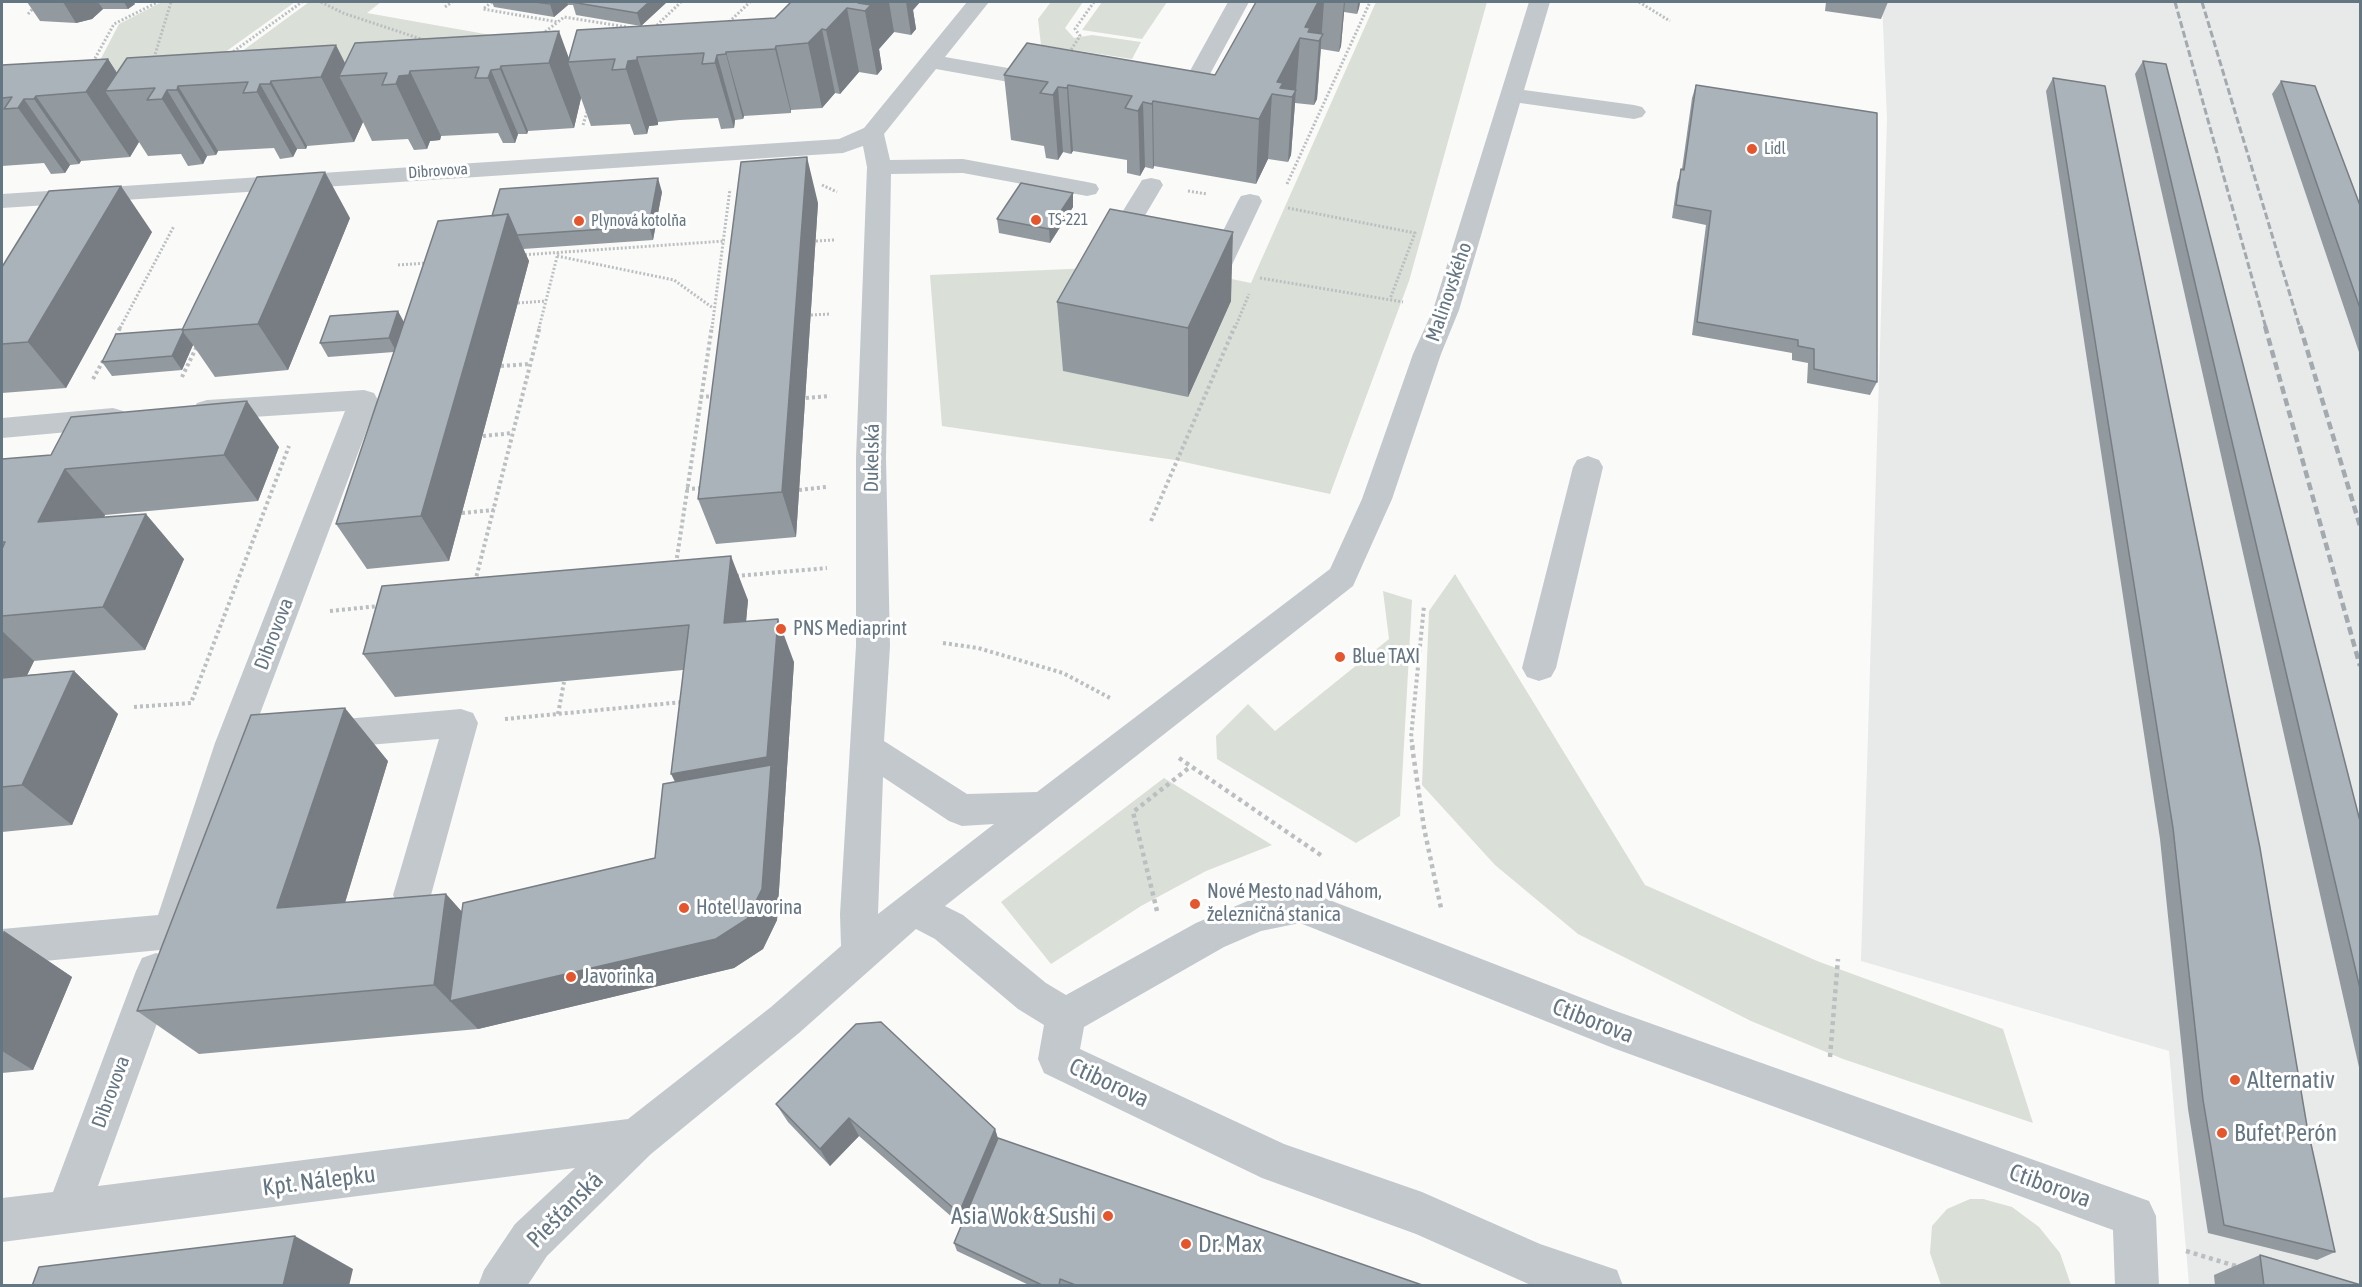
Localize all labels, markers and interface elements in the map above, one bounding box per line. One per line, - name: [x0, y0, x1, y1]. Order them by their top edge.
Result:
- place label: Lidl: [1764, 139, 1786, 159]
- marker: Lidl: [1745, 142, 1759, 156]
- street label: Dibrovova: [407, 159, 469, 183]
- place label: TS-221: [1048, 210, 1088, 230]
- place label: Plynová kotolňa: [591, 211, 686, 231]
- marker: TS-221: [1029, 213, 1043, 227]
- marker: Plynová kotolňa: [572, 214, 586, 228]
- street label: Malinovského: [1421, 239, 1477, 345]
- street label: Dukelská: [859, 423, 885, 493]
- street label: Dibrovova: [249, 595, 299, 673]
- place label: PNS Mediaprint: [793, 617, 907, 641]
- marker: PNS Mediaprint: [774, 622, 788, 636]
- place label: Blue TAXI: [1352, 645, 1420, 669]
- marker: Blue TAXI: [1333, 650, 1347, 664]
- place label: Nové Mesto nad Váhom, železničná stanica: [1207, 880, 1382, 927]
- place label: Hotel Javorina: [696, 896, 802, 920]
- marker: Nové Mesto nad Váhom, železničná stanica: [1188, 897, 1202, 911]
- marker: Hotel Javorina: [677, 901, 691, 915]
- place label: Javorinka: [583, 965, 654, 989]
- marker: Javorinka: [564, 970, 578, 984]
- street label: Ctiborova: [1548, 992, 1638, 1050]
- street label: Ctiborova: [1064, 1052, 1154, 1114]
- street label: Dibrovova: [87, 1053, 135, 1131]
- place label: Alternativ: [2247, 1066, 2335, 1094]
- marker: Alternativ: [2228, 1073, 2242, 1087]
- place label: Bufet Perón: [2234, 1119, 2337, 1147]
- marker: Bufet Perón: [2215, 1126, 2229, 1140]
- street label: Ctiborova: [2005, 1158, 2095, 1214]
- street label: Kpt. Nálepku: [261, 1160, 377, 1202]
- street label: Piešťanská: [521, 1166, 609, 1254]
- place label: Asia Wok & Sushi: [951, 1202, 1096, 1230]
- marker: Asia Wok & Sushi: [1101, 1209, 1115, 1223]
- place label: Dr. Max: [1198, 1230, 1262, 1258]
- marker: Dr. Max: [1179, 1237, 1193, 1251]

